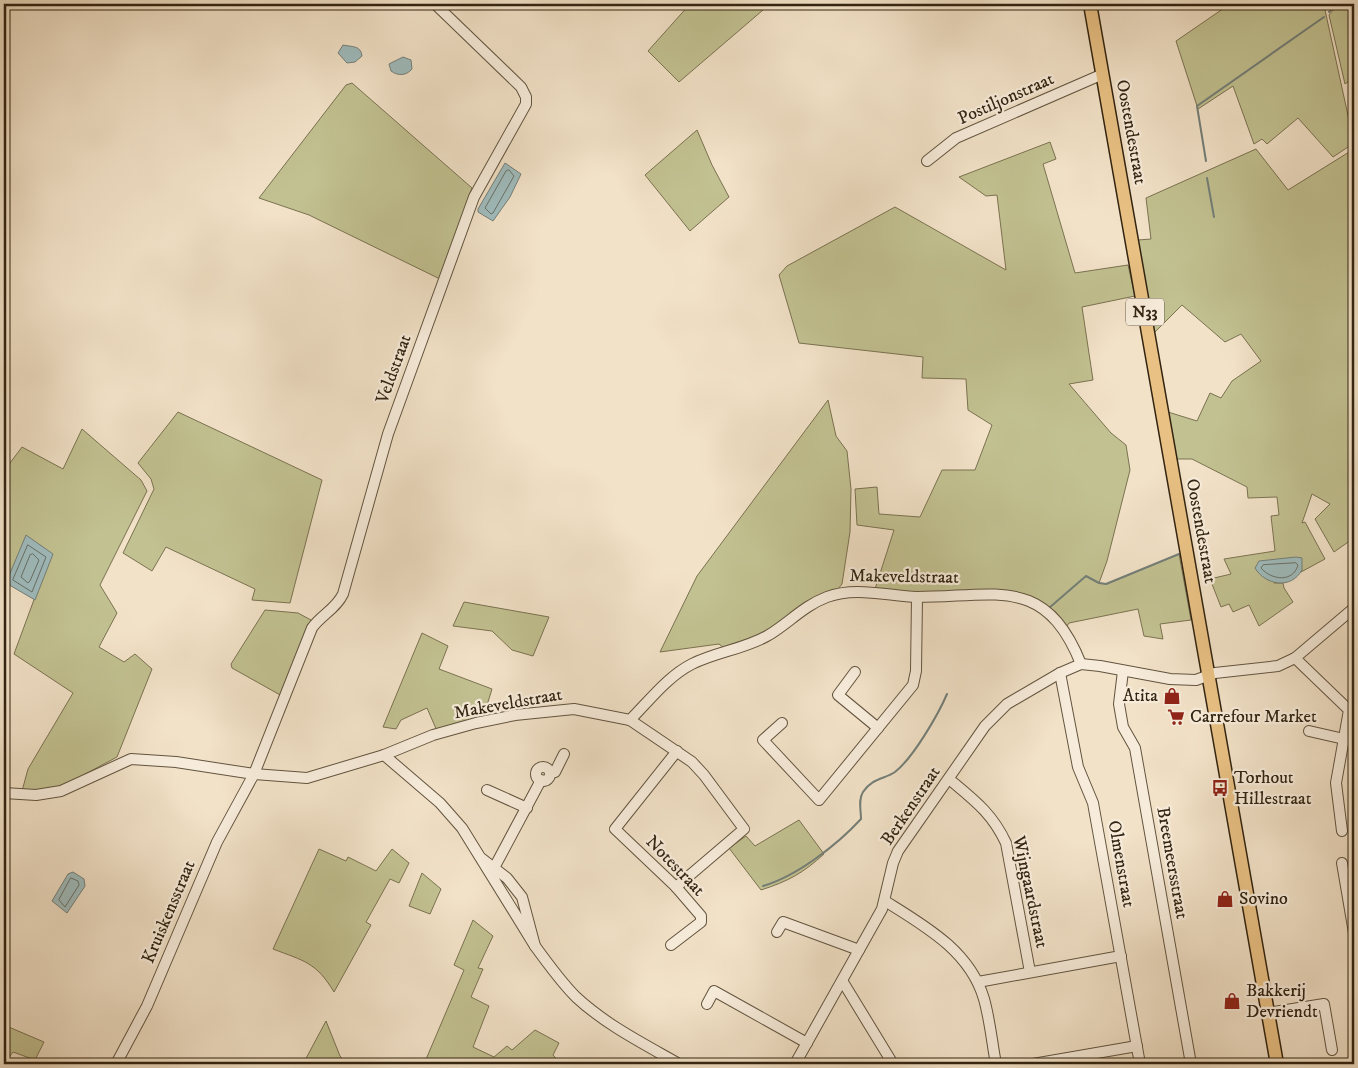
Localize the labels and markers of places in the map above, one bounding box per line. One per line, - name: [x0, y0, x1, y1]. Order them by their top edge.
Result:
- place label: Atita: [1123, 685, 1158, 707]
- shop icon: Atita: [1162, 686, 1182, 706]
- place label: Carrefour Market: [1190, 706, 1317, 728]
- supermarket icon: Carrefour Market: [1166, 707, 1186, 727]
- place label: Torhout Hillestraat: [1234, 767, 1312, 810]
- bus stop icon: Torhout Hillestraat: [1210, 778, 1230, 798]
- place label: Sovino: [1239, 888, 1288, 910]
- shop icon: Sovino: [1215, 889, 1235, 909]
- place label: Bakkerij Devriendt: [1246, 980, 1318, 1023]
- shop icon: Bakkerij Devriendt: [1222, 991, 1242, 1011]

